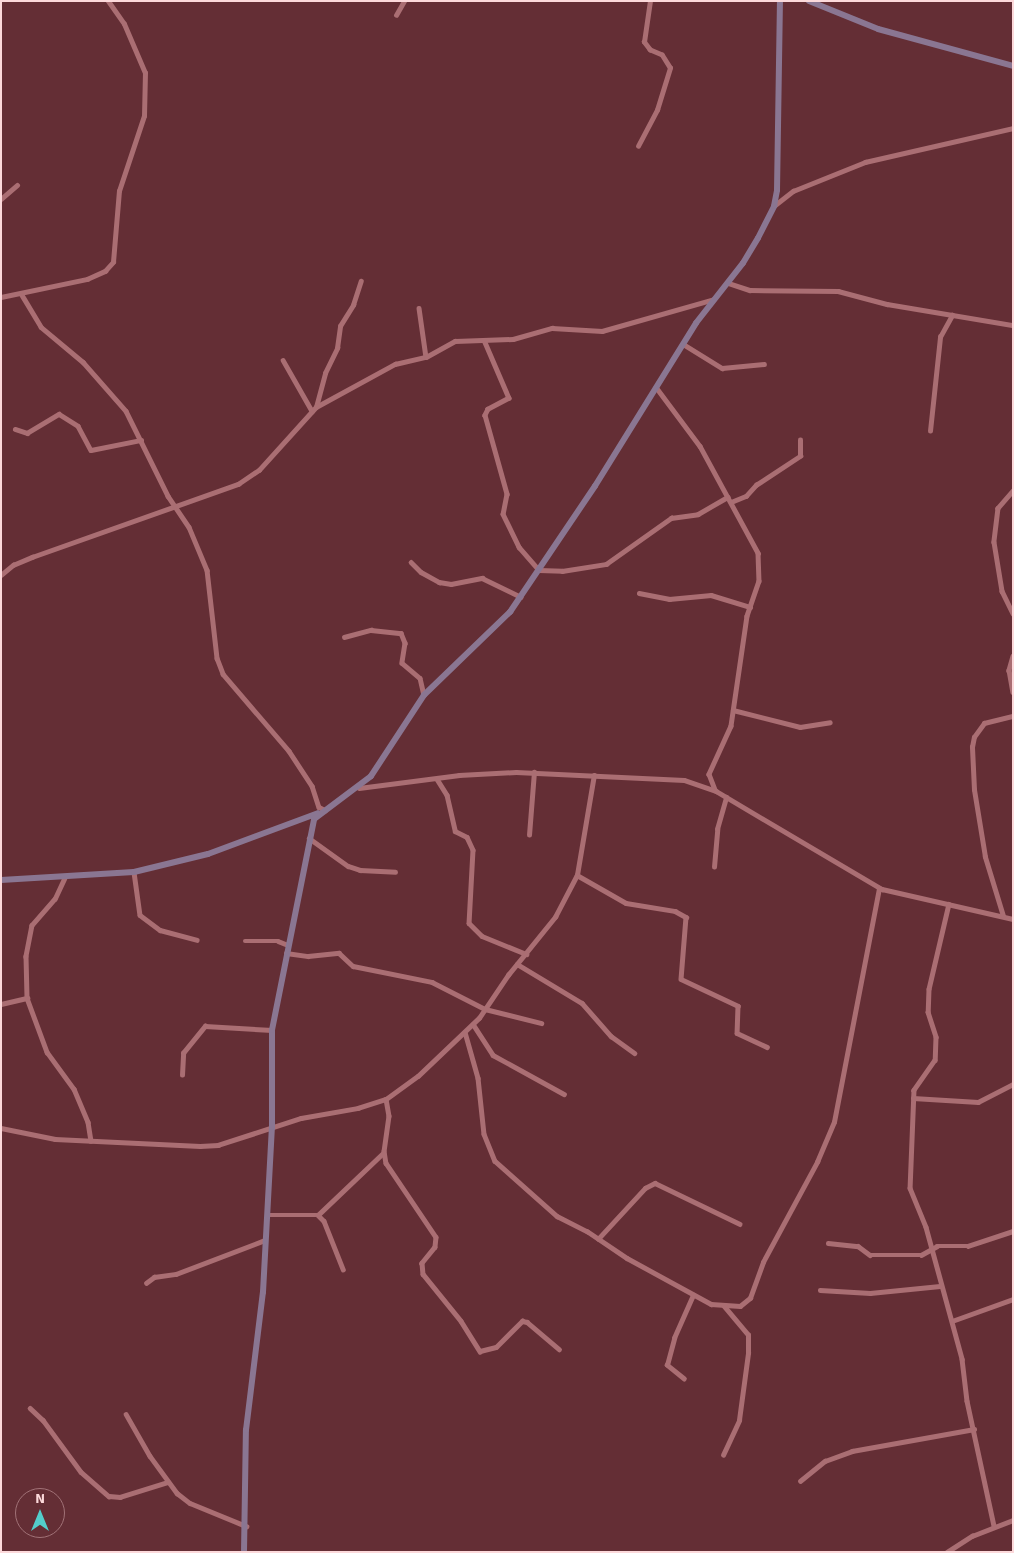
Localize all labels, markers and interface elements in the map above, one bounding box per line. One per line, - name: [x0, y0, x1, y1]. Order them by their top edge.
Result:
- north arrow: [15, 1488, 65, 1538]
- text: N: [35, 1490, 45, 1507]

